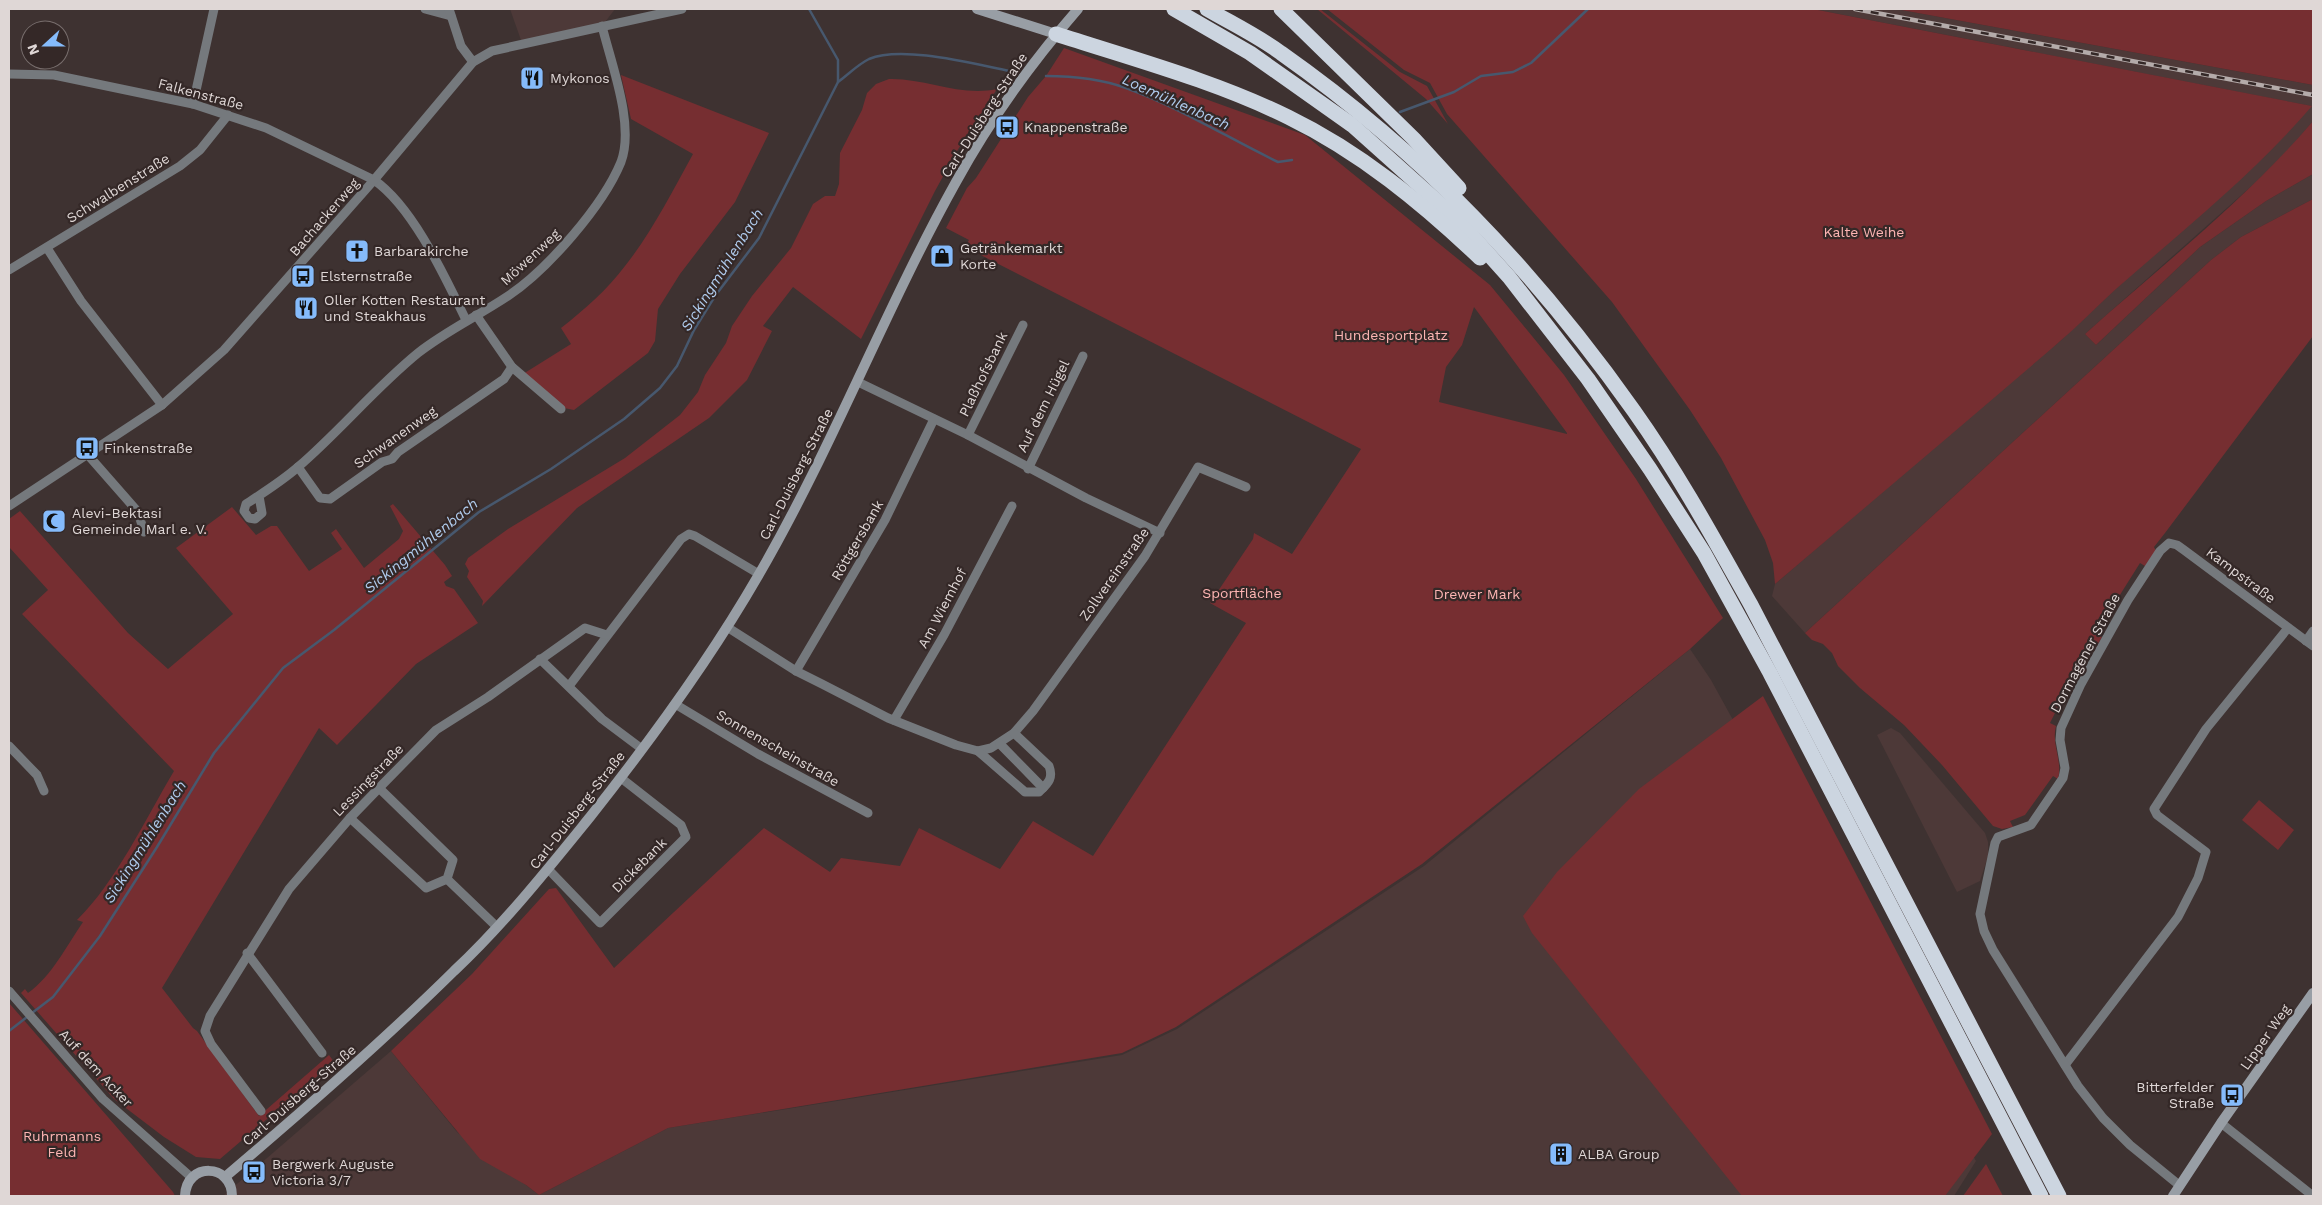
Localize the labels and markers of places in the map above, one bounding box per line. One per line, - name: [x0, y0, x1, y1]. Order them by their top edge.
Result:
- restaurant icon: Mykonos: [519, 65, 545, 91]
- place label: Mykonos: [550, 70, 610, 86]
- bus stop icon: Knappenstraße: [994, 114, 1020, 140]
- place label: Knappenstraße: [1024, 119, 1127, 135]
- church icon: Barbarakirche: [344, 238, 370, 264]
- place label: Getränkemarkt Korte: [960, 240, 1063, 272]
- place label: Barbarakirche: [374, 243, 469, 259]
- shop icon: Getränkemarkt Korte: [929, 243, 955, 269]
- bus stop icon: Elsternstraße: [290, 263, 316, 289]
- place label: Elsternstraße: [320, 268, 412, 284]
- place label: Oller Kotten Restaurant und Steakhaus: [324, 292, 485, 324]
- restaurant icon: Oller Kotten Restaurant und Steakhaus: [293, 295, 319, 321]
- bus stop icon: Finkenstraße: [74, 435, 100, 461]
- place label: Finkenstraße: [104, 440, 193, 456]
- place label: Alevi-Bektasi Gemeinde Marl e. V.: [72, 505, 207, 537]
- mosque icon: Alevi-Bektasi Gemeinde Marl e. V.: [41, 508, 67, 534]
- place label: Bitterfelder Straße: [2136, 1079, 2214, 1111]
- bus stop icon: Bitterfelder Straße: [2219, 1082, 2245, 1108]
- building icon: ALBA Group: [1548, 1141, 1574, 1167]
- place label: ALBA Group: [1578, 1146, 1660, 1162]
- place label: Bergwerk Auguste Victoria 3/7: [272, 1156, 394, 1188]
- bus stop icon: Bergwerk Auguste Victoria 3/7: [241, 1159, 267, 1185]

